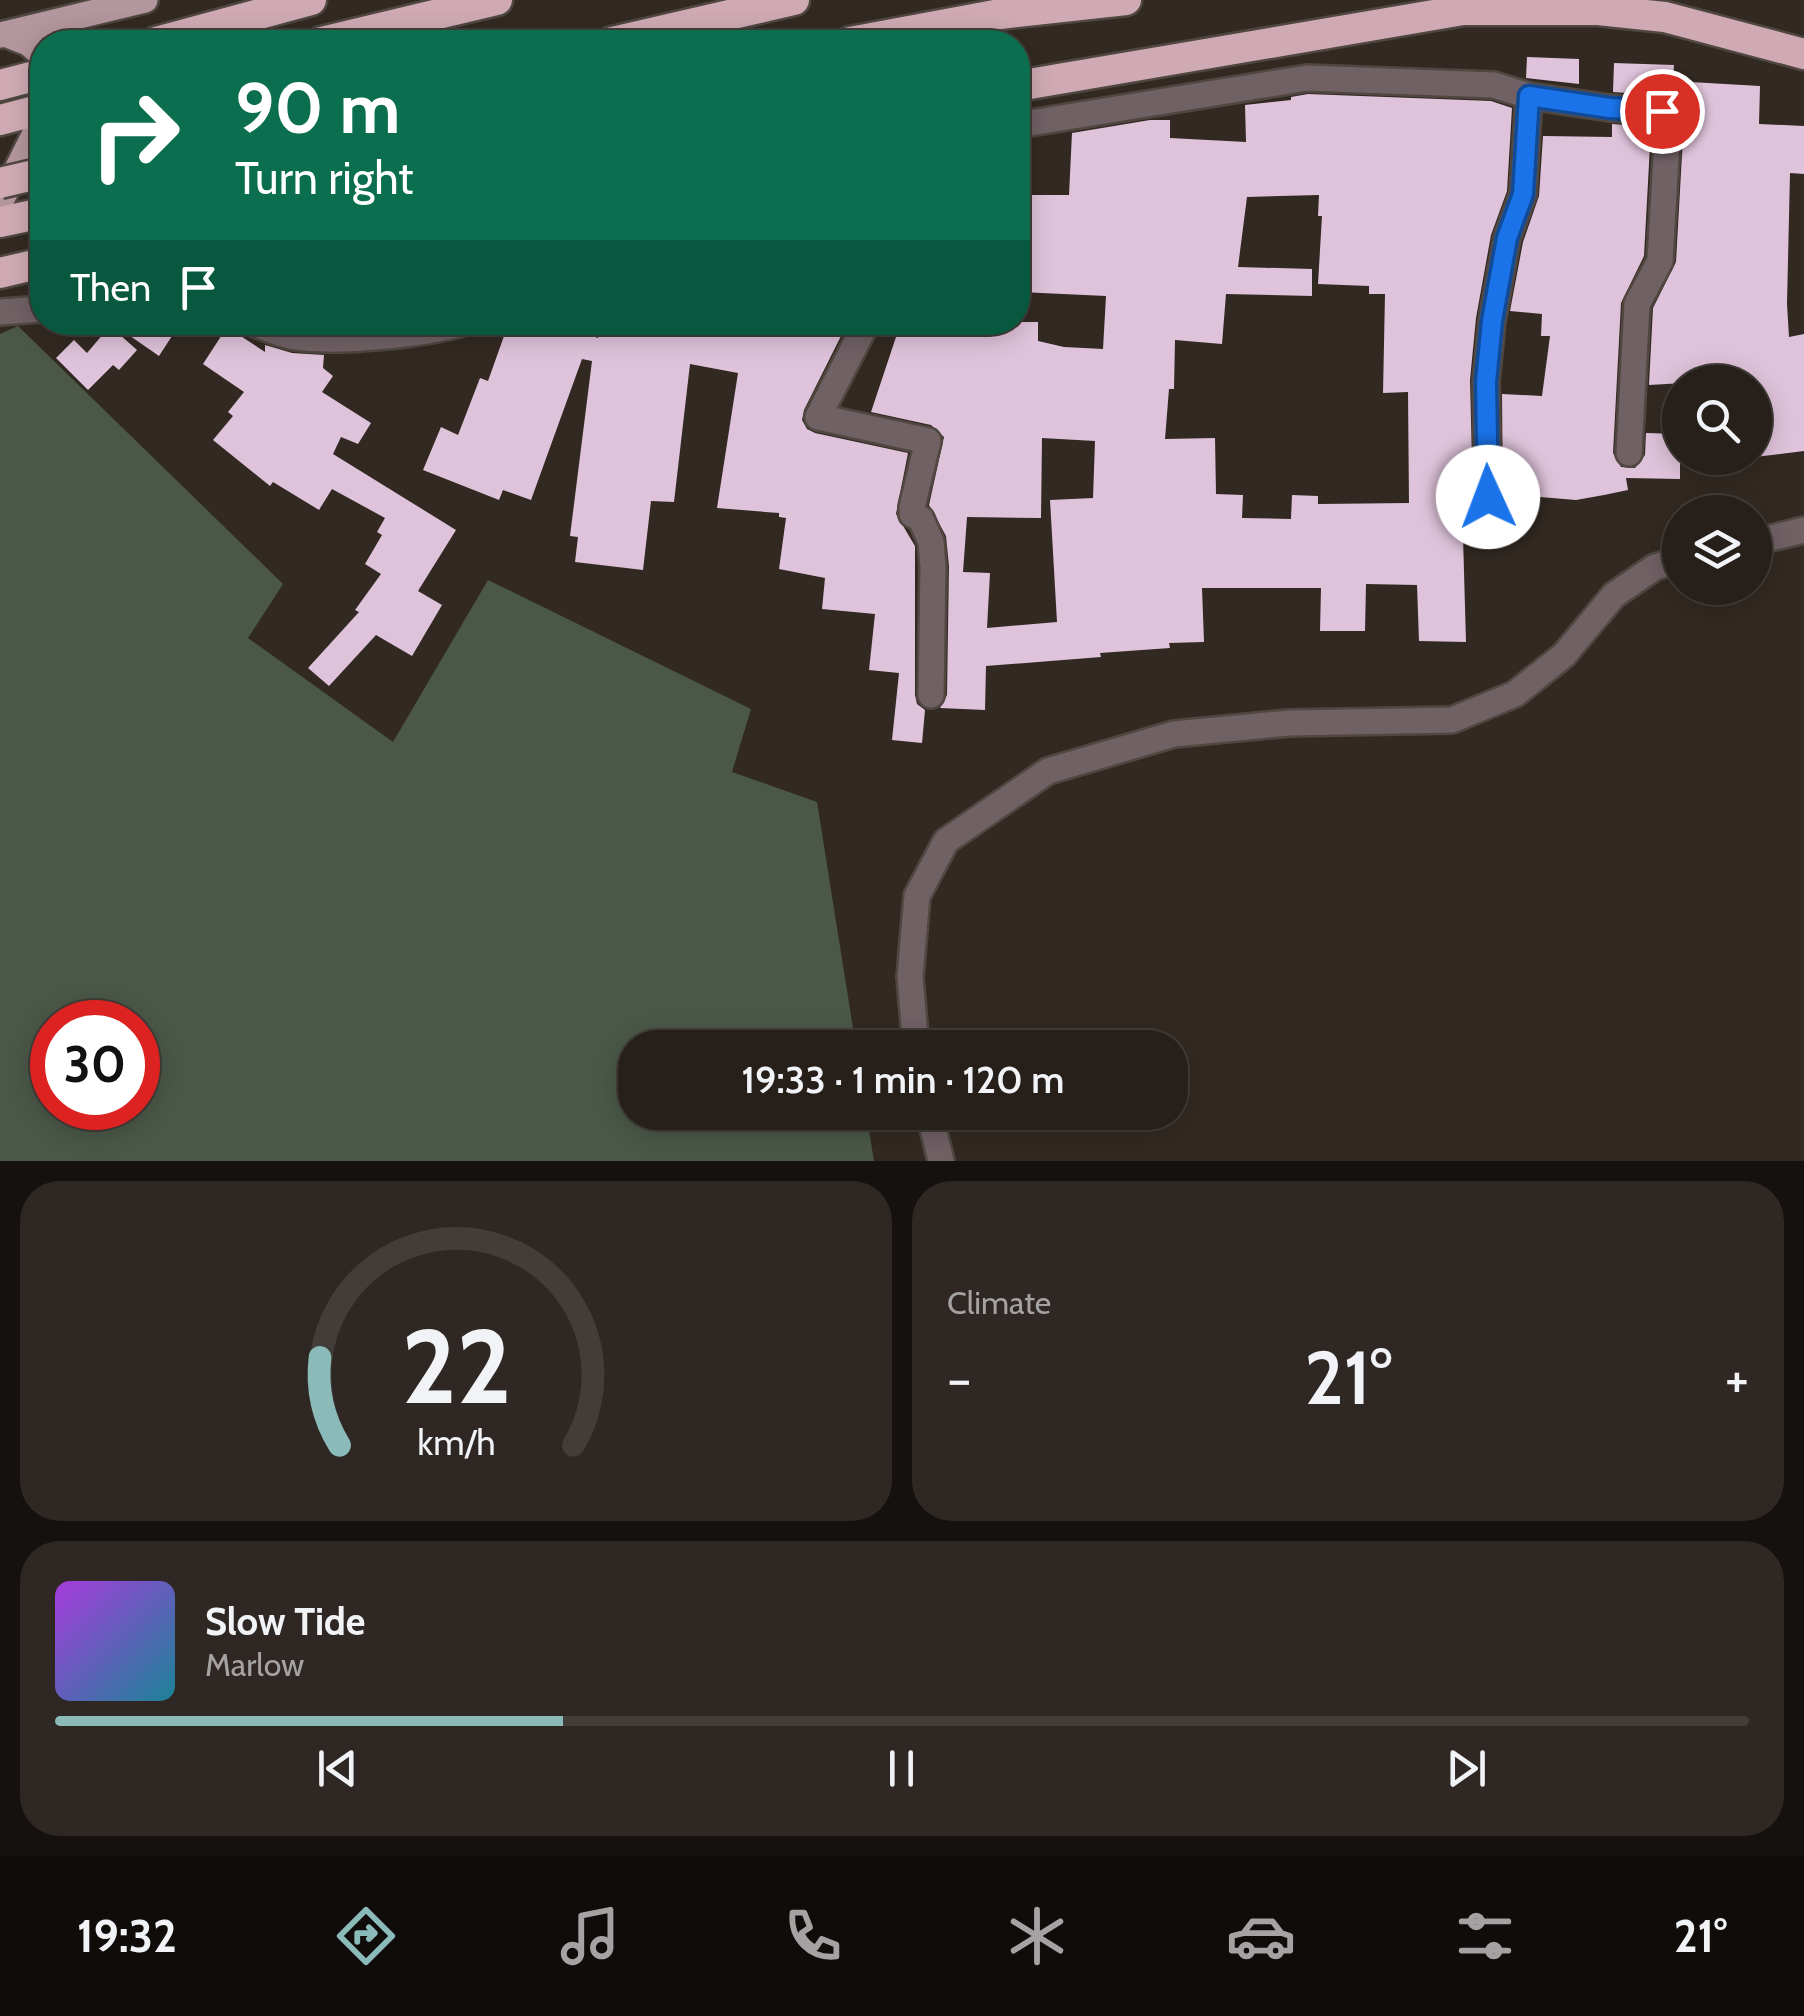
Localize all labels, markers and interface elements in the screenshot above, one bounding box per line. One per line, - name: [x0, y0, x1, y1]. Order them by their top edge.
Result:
- text: 90 m: [235, 65, 400, 151]
- pin: [1620, 69, 1705, 154]
- icon: right: [70, 70, 200, 200]
- icon: arrive: [1635, 84, 1690, 139]
- text: Turn right: [235, 151, 414, 205]
- icon: arrive: [171, 260, 226, 315]
- text: Then: [70, 264, 151, 311]
- map controls: [1662, 365, 1772, 605]
- button: search: [1662, 365, 1772, 475]
- position arrow: [1436, 445, 1540, 549]
- button: layers: [1662, 495, 1772, 605]
- speed limit sign: 30: [30, 1000, 160, 1130]
- text: 19:33 · 1 min · 120 m: [742, 1056, 1064, 1103]
- text: Climate: [947, 1283, 1051, 1322]
- text: 22: [401, 1303, 511, 1429]
- text: 21°: [1304, 1332, 1392, 1423]
- text: −: [947, 1345, 971, 1412]
- text: +: [1725, 1345, 1749, 1412]
- text: km/h: [417, 1421, 495, 1464]
- text: Slow Tide: [205, 1598, 365, 1645]
- text: Marlow: [205, 1645, 304, 1684]
- icon: previous: [310, 1741, 365, 1796]
- icon: pause: [874, 1741, 929, 1796]
- icon: next: [1439, 1741, 1494, 1796]
- icon: directions: [331, 1901, 401, 1971]
- icon: music: [555, 1901, 625, 1971]
- icon: phone: [778, 1901, 848, 1971]
- icon: climate: [1002, 1901, 1072, 1971]
- icon: car: [1226, 1901, 1296, 1971]
- icon: filters: [1450, 1901, 1520, 1971]
- text: 19:32: [77, 1909, 177, 1963]
- text: 21°: [1674, 1909, 1727, 1963]

